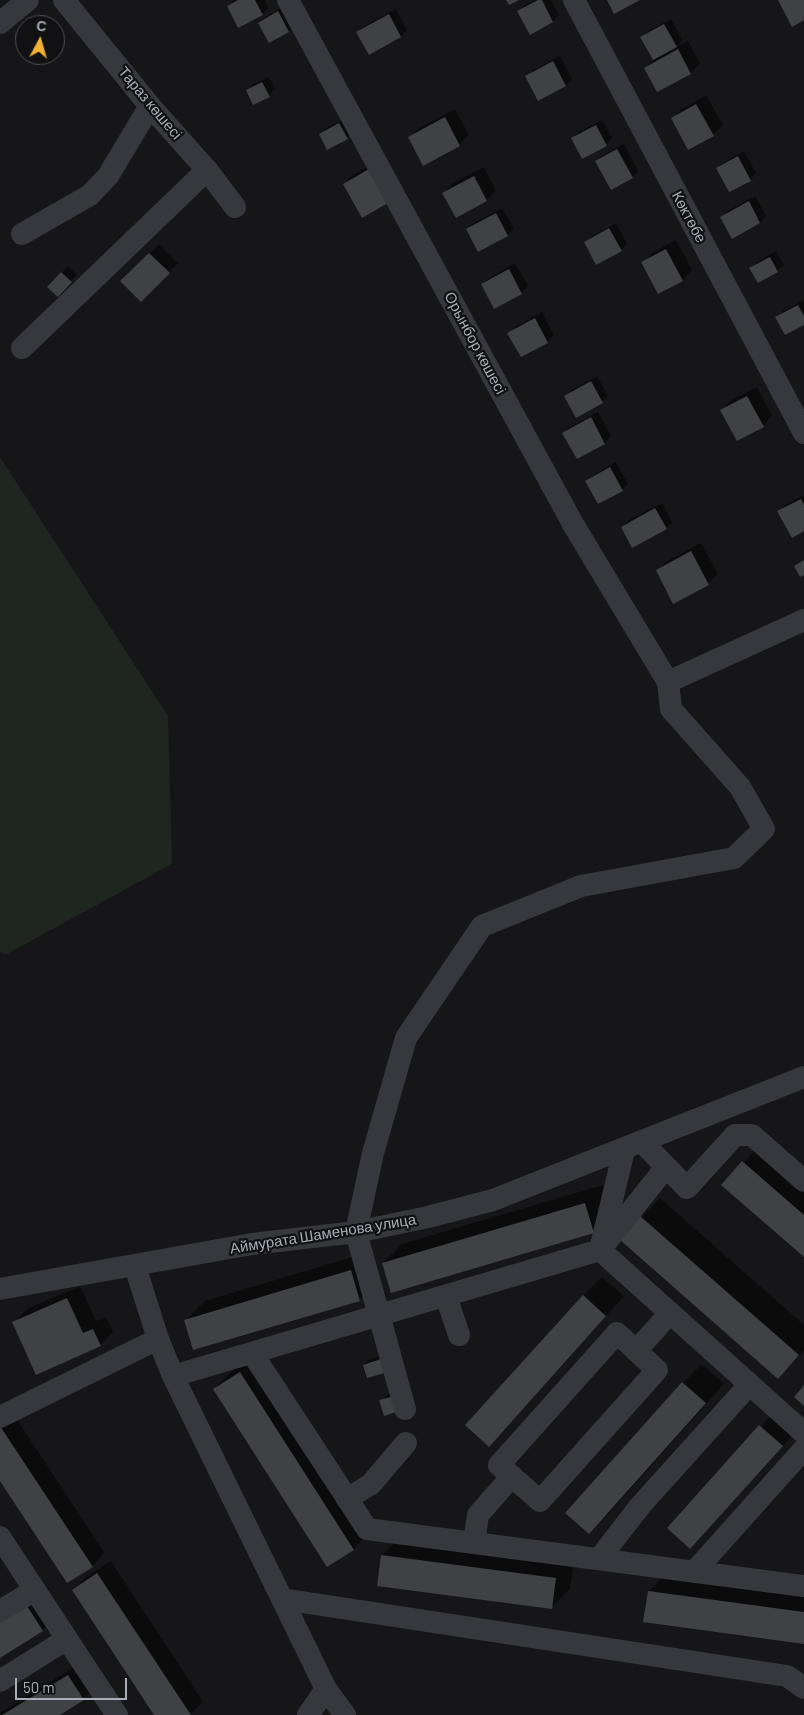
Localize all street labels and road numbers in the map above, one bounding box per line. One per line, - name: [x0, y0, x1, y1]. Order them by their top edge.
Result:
- street label: Тараз көшесі: [114, 63, 186, 143]
- street label: Көктөбе: [668, 188, 710, 246]
- street label: Орынбор көшесі: [440, 289, 510, 397]
- street label: Аймурата Шаменова улица: [229, 1210, 417, 1258]

